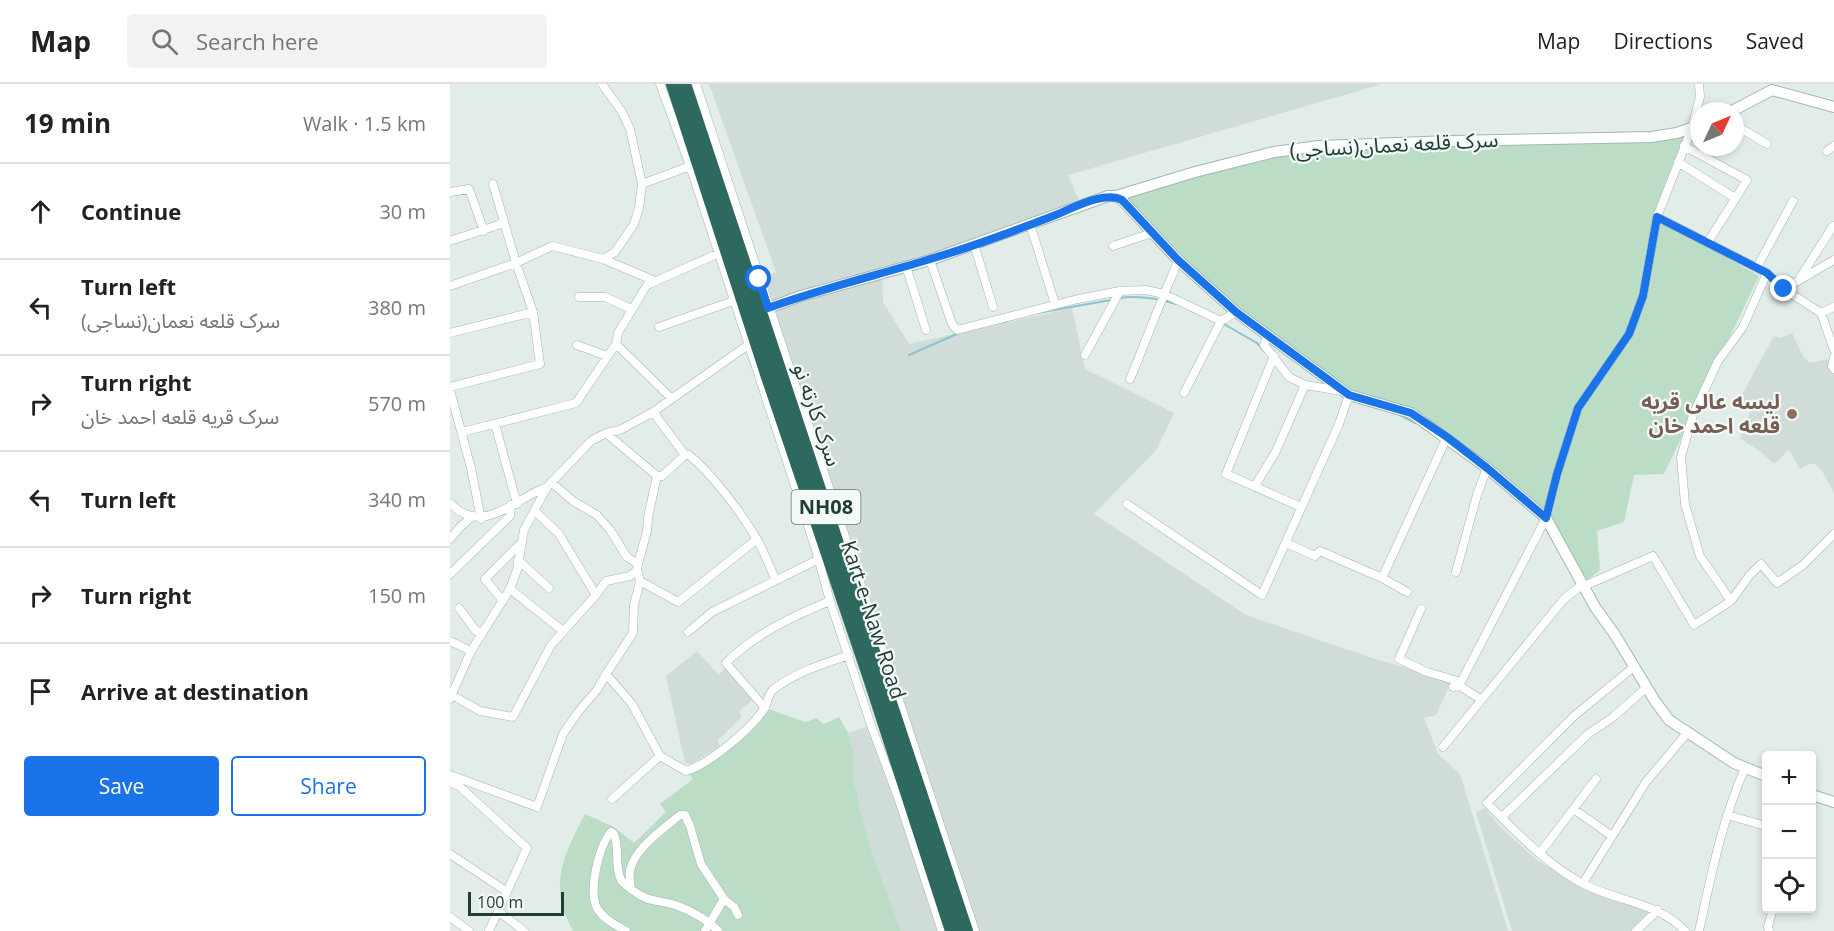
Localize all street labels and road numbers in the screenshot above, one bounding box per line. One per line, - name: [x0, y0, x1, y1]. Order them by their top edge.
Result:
- street label: سرک قلعه نعمان(نساجی): [1289, 125, 1499, 163]
- street label: سرک کارته نو: [787, 359, 849, 470]
- road number: NH08: [792, 490, 860, 524]
- street label: Kart-e-Naw Road: [835, 537, 913, 703]

